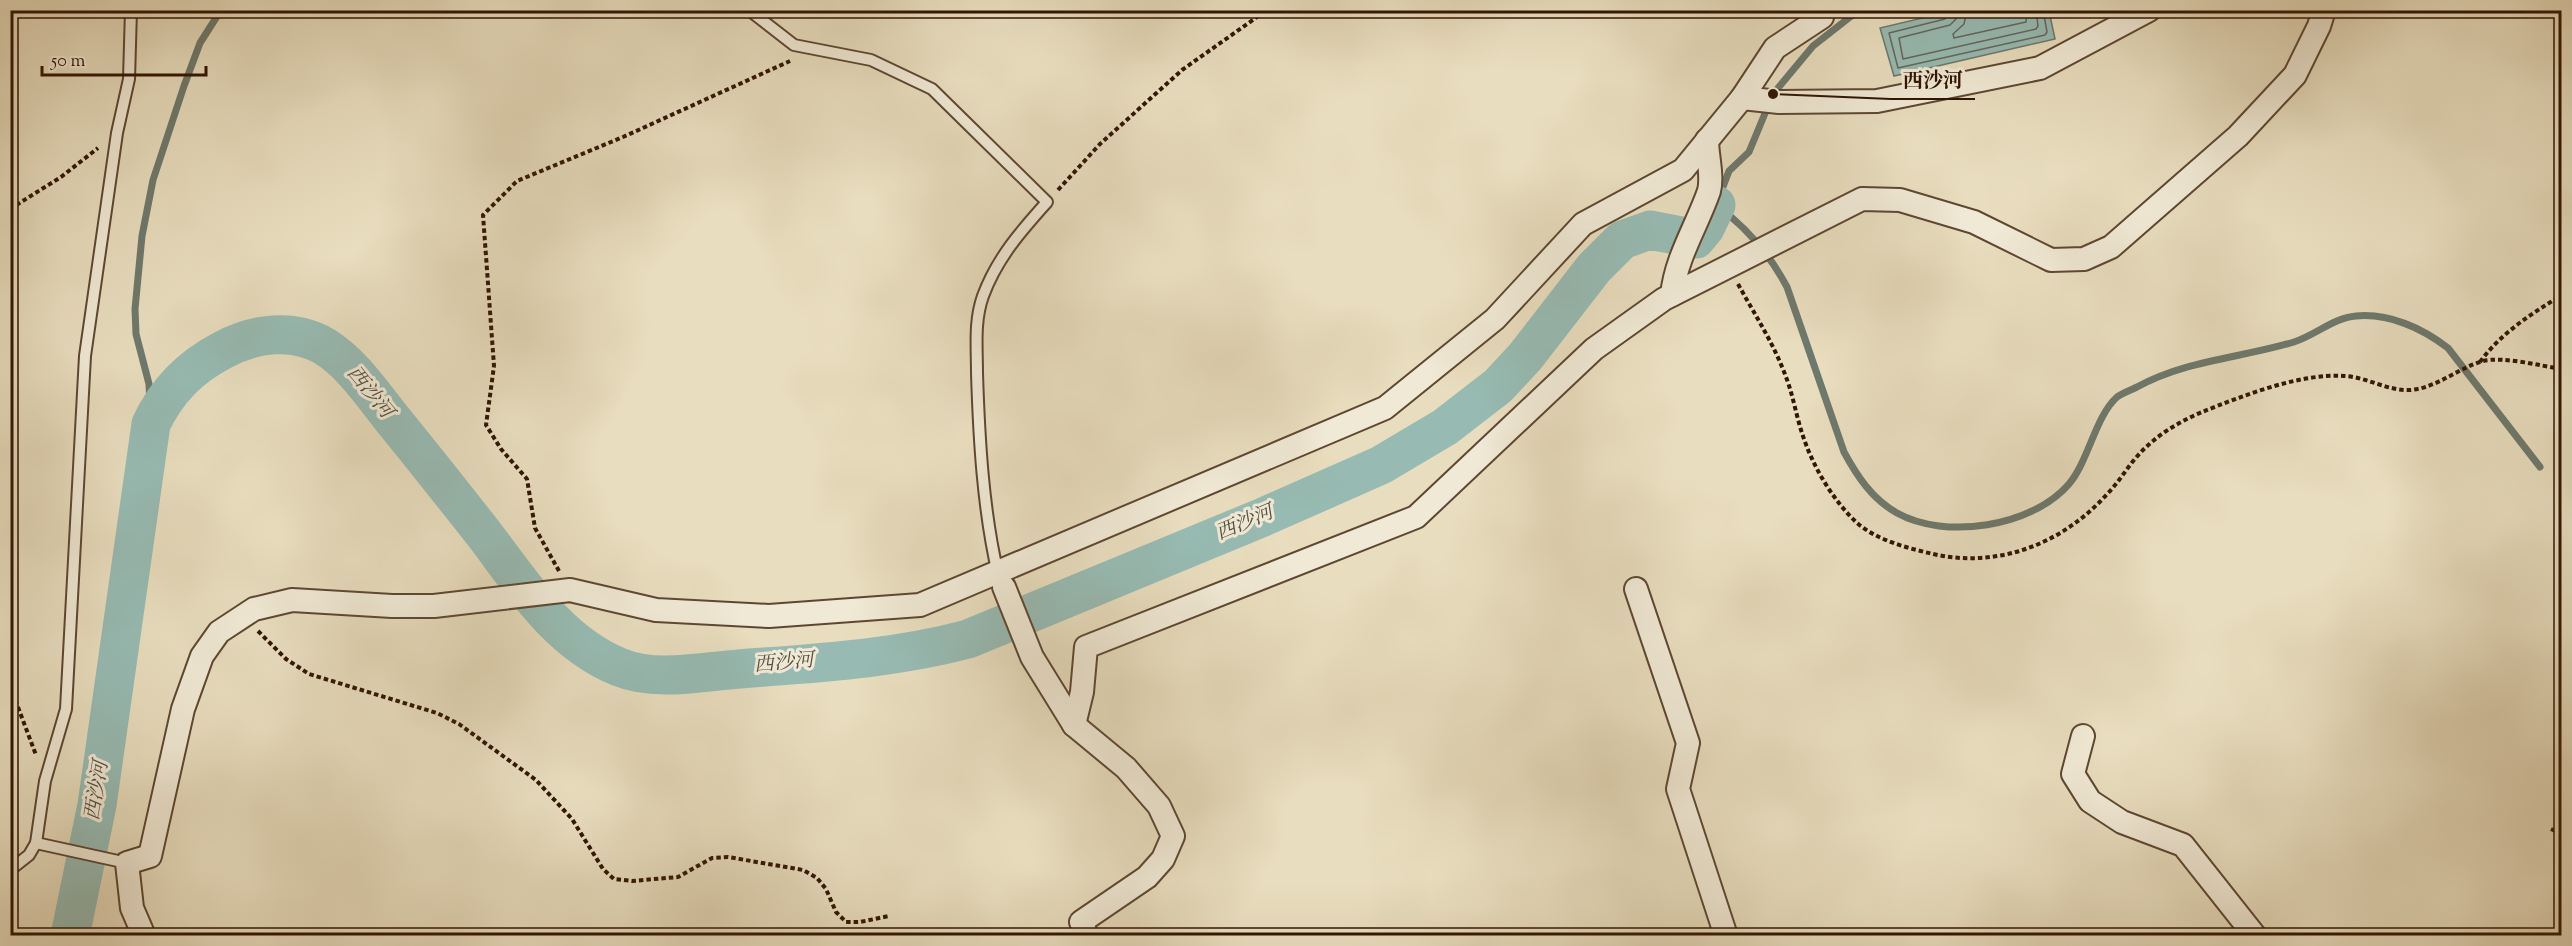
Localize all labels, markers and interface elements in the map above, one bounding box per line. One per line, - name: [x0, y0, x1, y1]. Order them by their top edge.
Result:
- scale bar: [42, 39, 206, 77]
- text: 50 m: [50, 49, 86, 75]
- callout: 西沙河: [1891, 61, 1975, 99]
- text: 西沙河: [1903, 68, 1963, 97]
- water label: 西沙河: [339, 361, 401, 428]
- water label: 西沙河: [1212, 498, 1281, 549]
- water label: 西沙河: [753, 647, 818, 681]
- water label: 西沙河: [79, 756, 117, 823]

